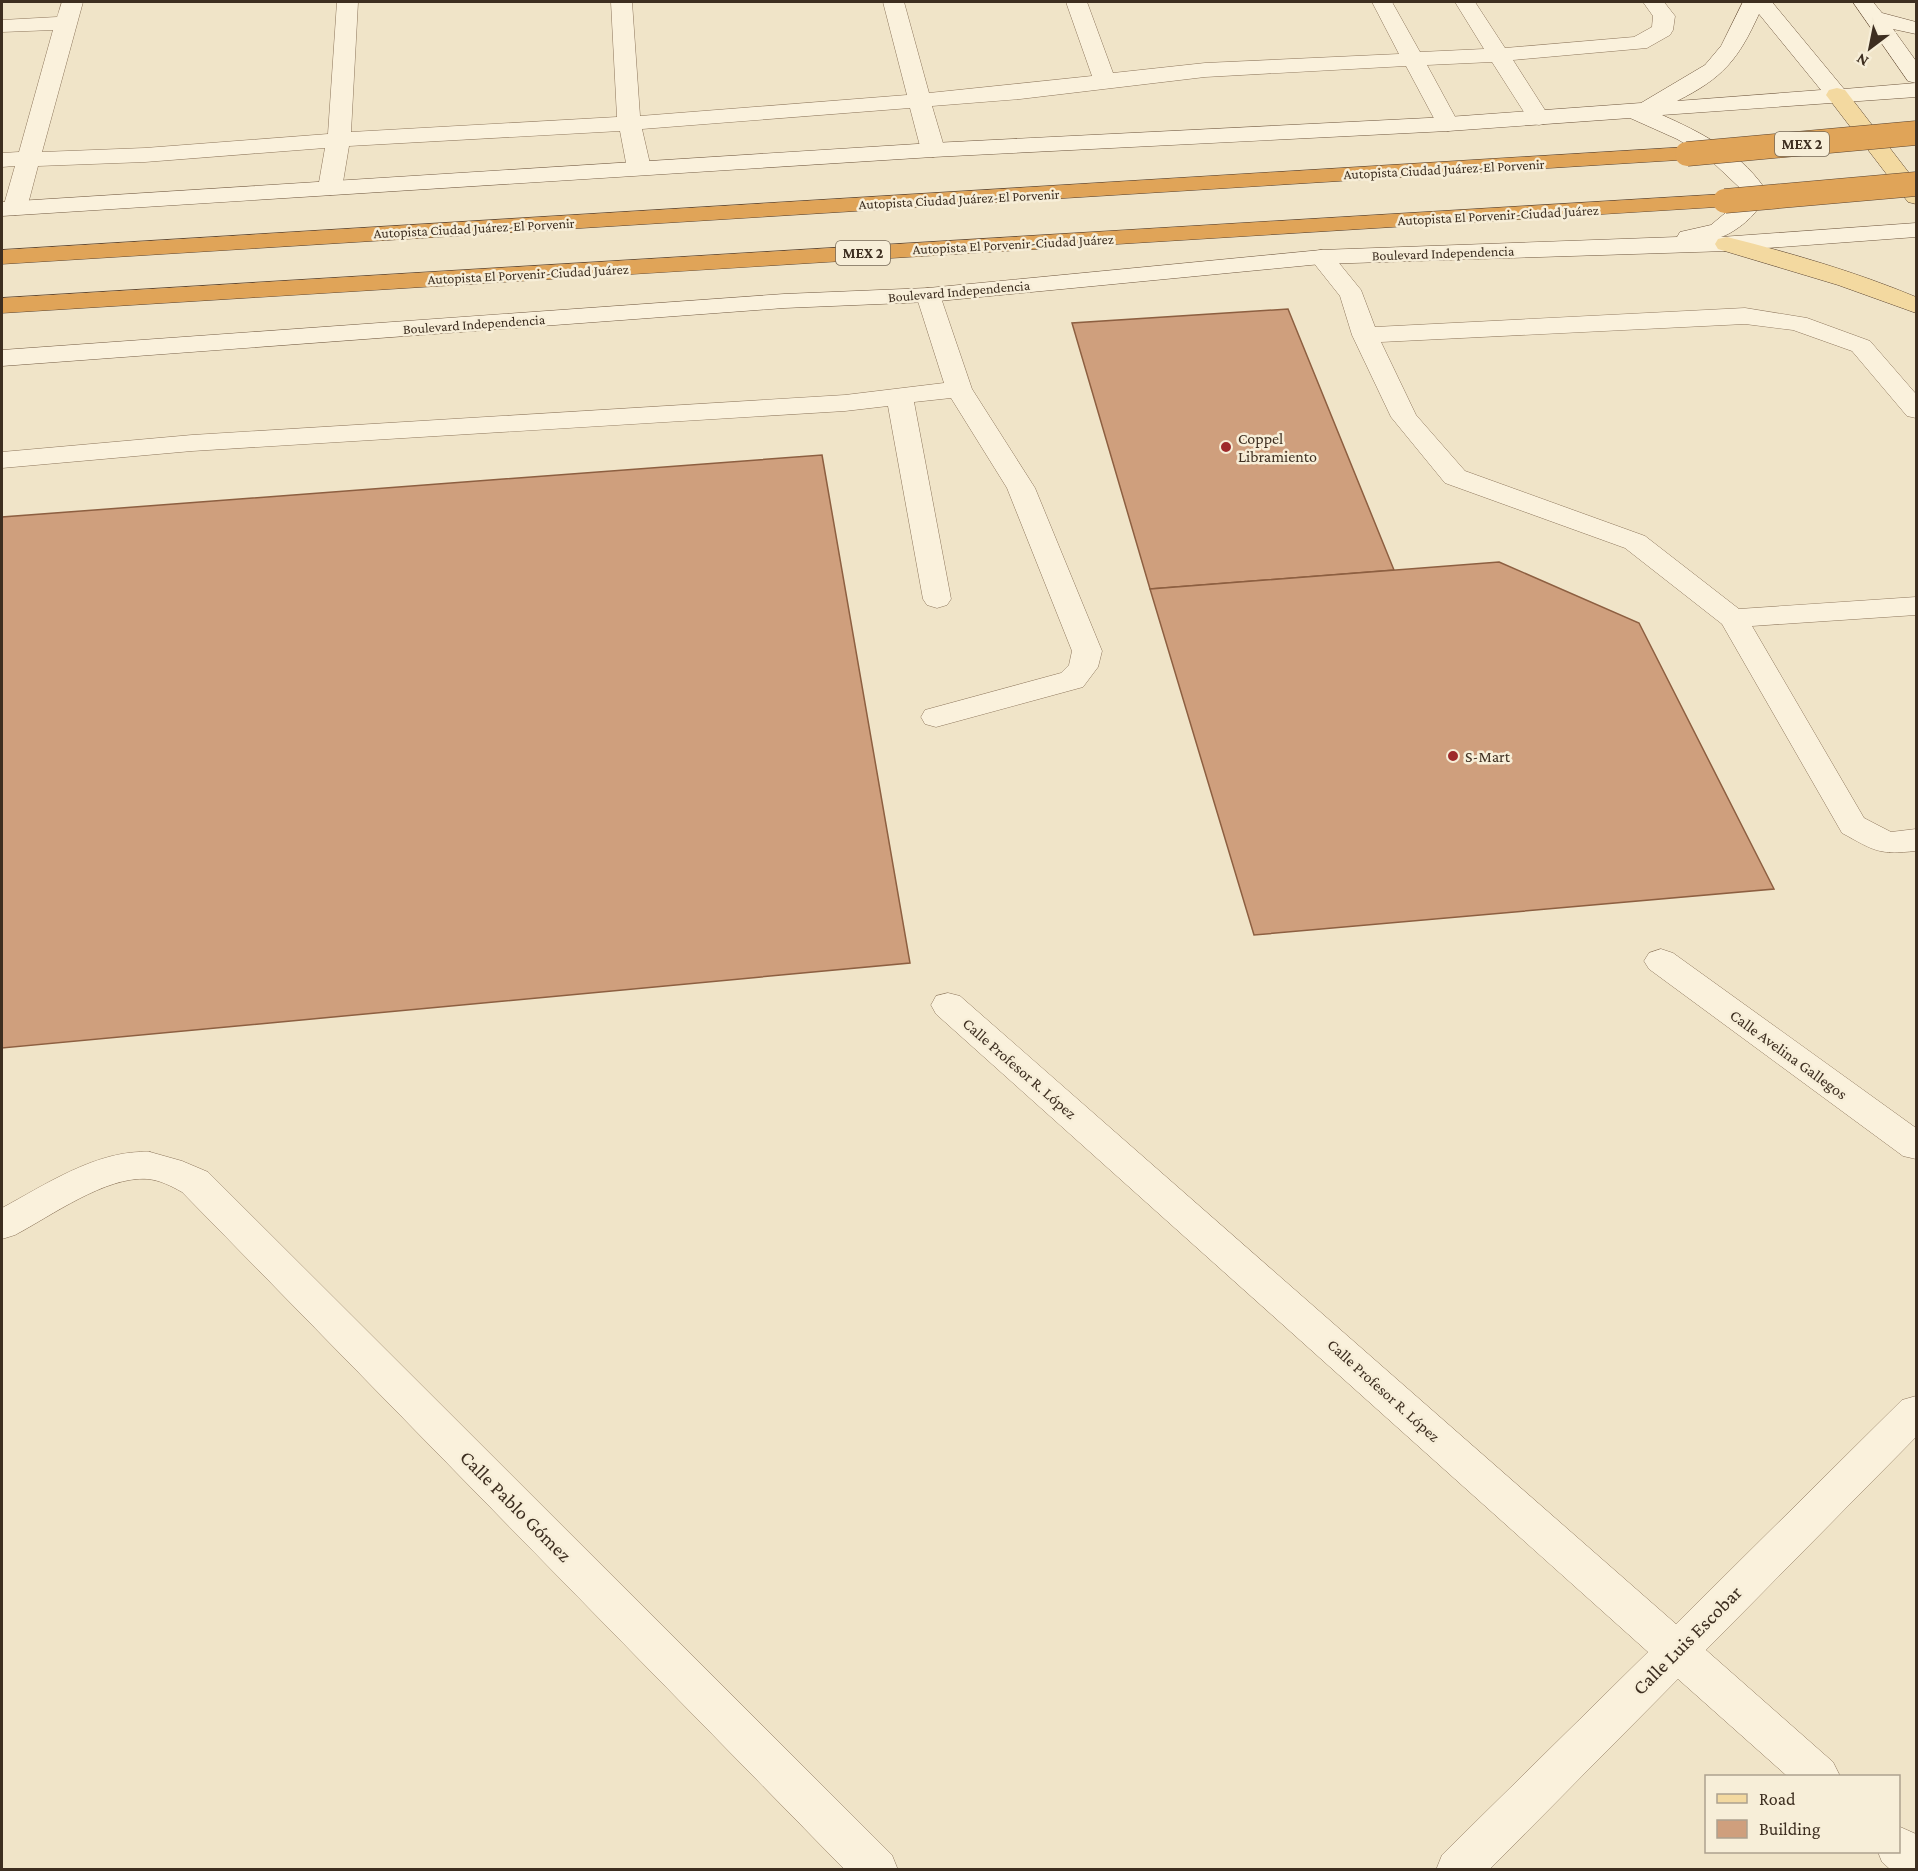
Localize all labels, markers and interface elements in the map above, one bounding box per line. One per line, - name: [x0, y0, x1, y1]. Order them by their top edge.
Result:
- north arrow: [1840, 18, 1900, 78]
- text: N: [1853, 50, 1871, 70]
- road number: MEX 2: [1775, 132, 1829, 156]
- street label: Autopista Ciudad Juárez-El Porvenir: [1343, 156, 1545, 182]
- street label: Autopista Ciudad Juárez-El Porvenir: [858, 186, 1060, 212]
- street label: Autopista El Porvenir-Ciudad Juárez: [1397, 202, 1599, 228]
- street label: Autopista Ciudad Juárez-El Porvenir: [373, 215, 575, 241]
- street label: Autopista El Porvenir-Ciudad Juárez: [912, 231, 1114, 257]
- road number: MEX 2: [836, 241, 890, 265]
- street label: Boulevard Independencia: [1371, 242, 1515, 263]
- street label: Autopista El Porvenir-Ciudad Juárez: [427, 261, 629, 287]
- street label: Boulevard Independencia: [887, 277, 1031, 305]
- street label: Boulevard Independencia: [402, 311, 546, 337]
- place label: Coppel Libramiento: [1238, 430, 1317, 465]
- marker: Coppel Libramiento: [1219, 440, 1233, 454]
- place label: S-Mart: [1465, 748, 1511, 765]
- marker: S-Mart: [1446, 749, 1460, 763]
- street label: Calle Avelina Gallegos: [1726, 1006, 1851, 1103]
- street label: Calle Profesor R. López: [959, 1014, 1080, 1123]
- street label: Calle Profesor R. López: [1324, 1336, 1443, 1446]
- street label: Calle Pablo Gómez: [456, 1446, 576, 1566]
- street label: Calle Luis Escobar: [1628, 1581, 1746, 1699]
- legend: [1705, 1775, 1900, 1853]
- text: Road: [1759, 1789, 1796, 1809]
- text: Building: [1759, 1819, 1821, 1839]

